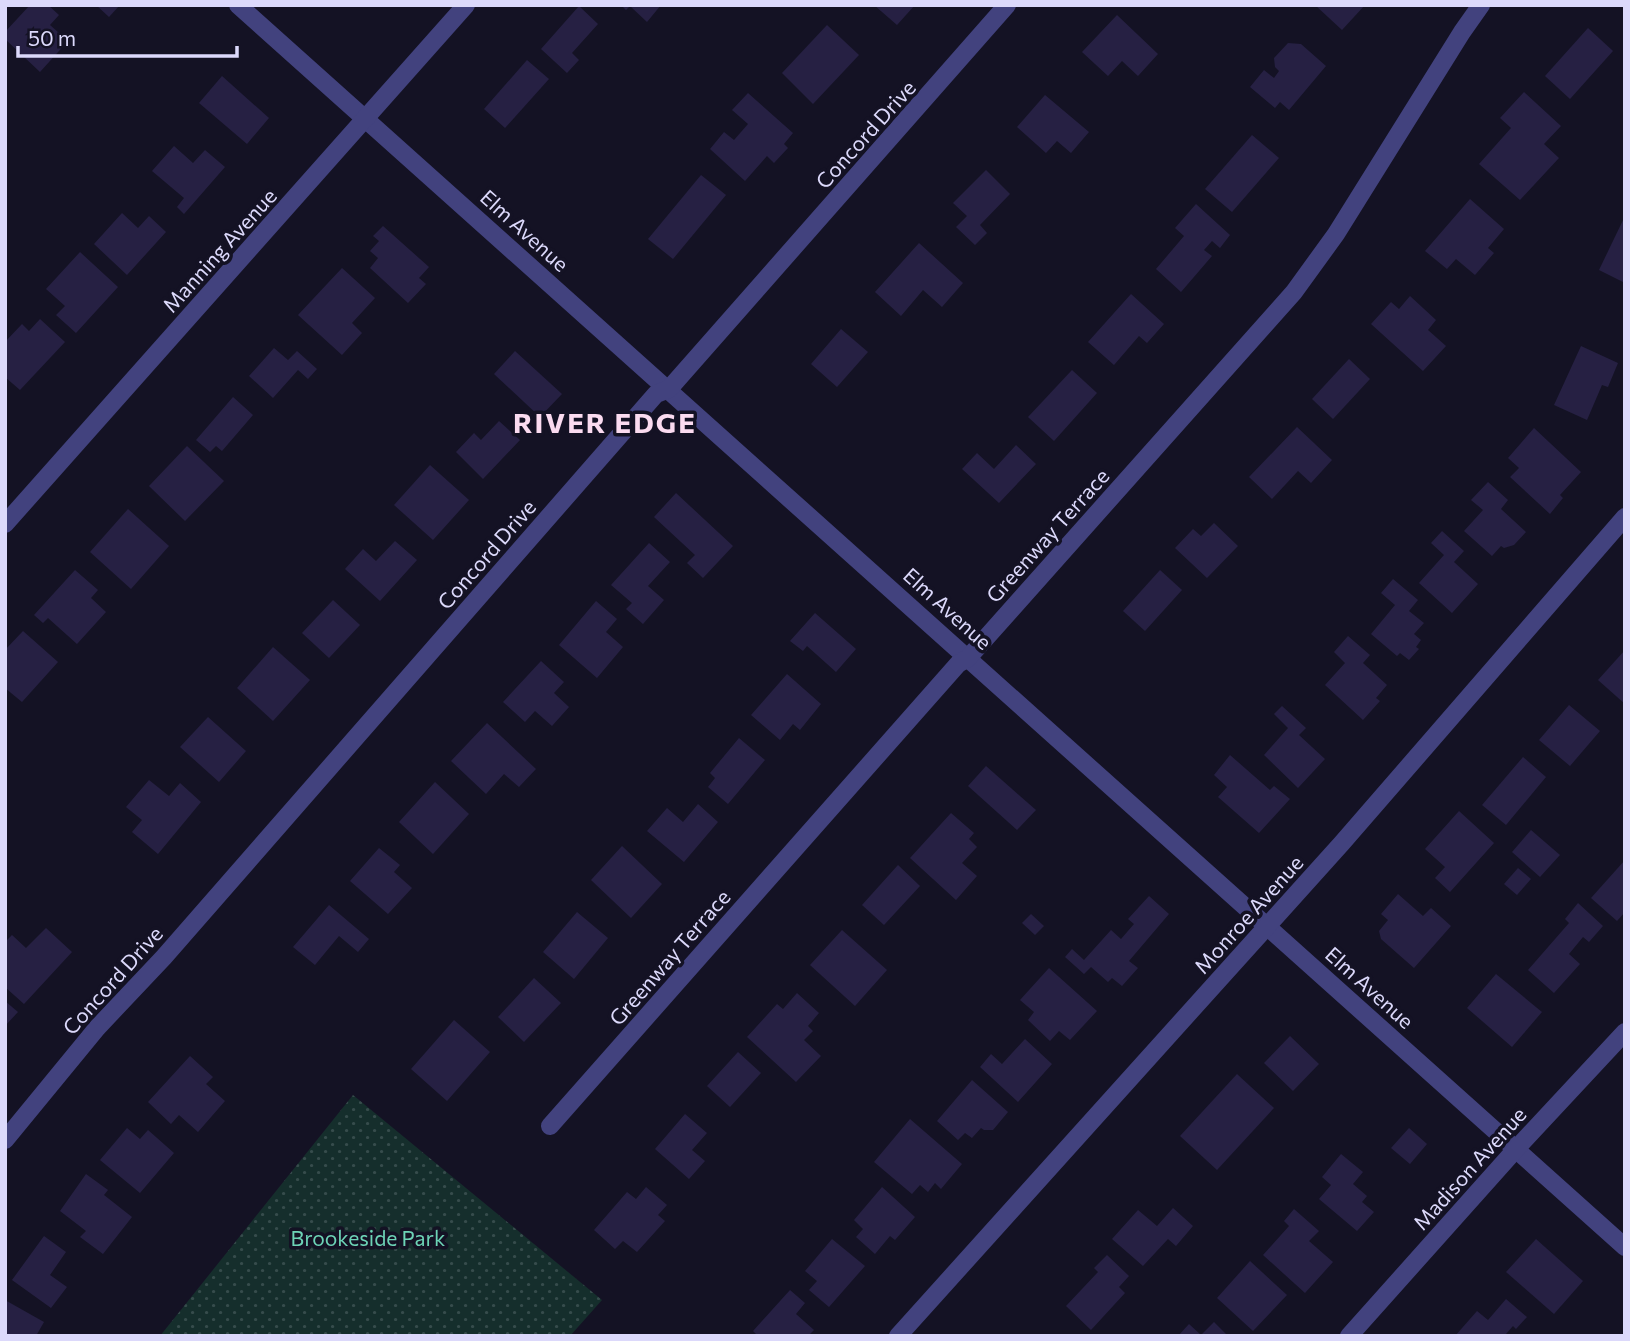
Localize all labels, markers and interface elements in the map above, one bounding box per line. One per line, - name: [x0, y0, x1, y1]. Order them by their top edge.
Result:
- scale bar: [18, 14, 236, 58]
- text: 50 m: [28, 25, 76, 50]
- street label: Concord Drive: [810, 75, 920, 193]
- street label: Manning Avenue: [157, 183, 281, 317]
- street label: Elm Avenue: [476, 184, 574, 276]
- district label: RIVER EDGE: [513, 405, 697, 439]
- street label: Greenway Terrace: [980, 463, 1114, 607]
- street label: Concord Drive: [432, 494, 540, 614]
- street label: Elm Avenue: [899, 562, 997, 654]
- street label: Monroe Avenue: [1188, 850, 1308, 978]
- street label: Greenway Terrace: [603, 884, 735, 1030]
- street label: Concord Drive: [57, 921, 167, 1039]
- street label: Elm Avenue: [1321, 941, 1419, 1033]
- street label: Madison Avenue: [1407, 1101, 1531, 1235]
- park label: Brookeside Park: [291, 1225, 445, 1250]

